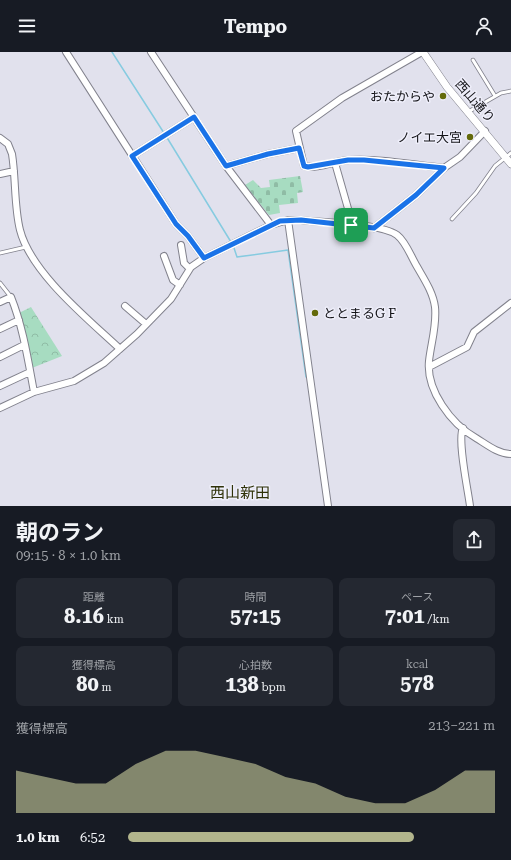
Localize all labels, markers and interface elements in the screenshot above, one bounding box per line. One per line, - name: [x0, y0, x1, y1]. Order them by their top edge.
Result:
- icon: menu: [16, 15, 38, 37]
- icon: person: [473, 15, 495, 37]
- text: Tempo: [224, 16, 287, 37]
- street label: 西山通り: [452, 76, 498, 126]
- place label: おたからや: [370, 89, 435, 104]
- marker: おたからや: [438, 91, 448, 101]
- place label: ノイエ大宮: [397, 130, 462, 145]
- marker: ノイエ大宮: [465, 132, 475, 142]
- pin: [334, 208, 368, 242]
- icon: arrive: [340, 214, 362, 236]
- place label: ととまるG F: [323, 306, 396, 321]
- marker: ととまるG F: [310, 308, 320, 318]
- district label: 西山新田: [210, 484, 270, 502]
- button: share: [453, 519, 495, 561]
- text: 朝のラン: [16, 520, 104, 545]
- text: 09:15 · 8 × 1.0 km: [16, 548, 121, 563]
- text: 距離: [83, 591, 105, 604]
- text: 時間: [244, 591, 266, 604]
- text: ペース: [401, 591, 433, 604]
- text: 8.16: [64, 604, 104, 628]
- text: 57:15: [230, 604, 281, 628]
- text: 7:01: [385, 604, 425, 628]
- text: km: [104, 613, 124, 626]
- text: /km: [425, 613, 450, 626]
- text: kcal: [406, 658, 428, 671]
- text: 獲得標高: [72, 659, 116, 672]
- text: 心拍数: [239, 659, 272, 672]
- text: 578: [400, 671, 434, 695]
- text: 80: [76, 672, 99, 696]
- text: 138: [225, 672, 259, 696]
- text: m: [99, 681, 111, 694]
- text: bpm: [259, 681, 286, 694]
- text: 213–221 m: [428, 718, 495, 733]
- text: 獲得標高: [16, 721, 68, 736]
- text: 1.0 km: [16, 830, 59, 845]
- text: 6:52: [80, 830, 105, 845]

